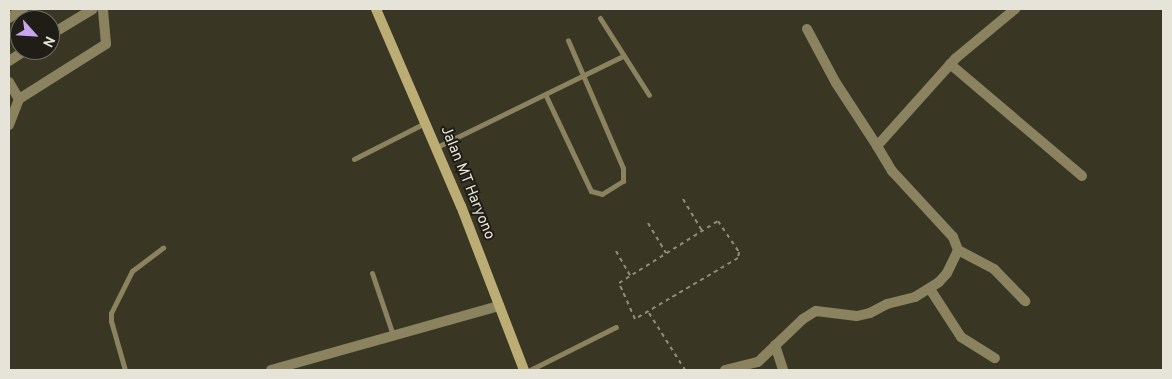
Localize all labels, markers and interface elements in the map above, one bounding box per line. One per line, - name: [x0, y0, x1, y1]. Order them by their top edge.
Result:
- north arrow: [10, 10, 60, 60]
- text: N: [38, 33, 58, 50]
- street label: Jalan MT Haryono: [436, 123, 498, 243]

